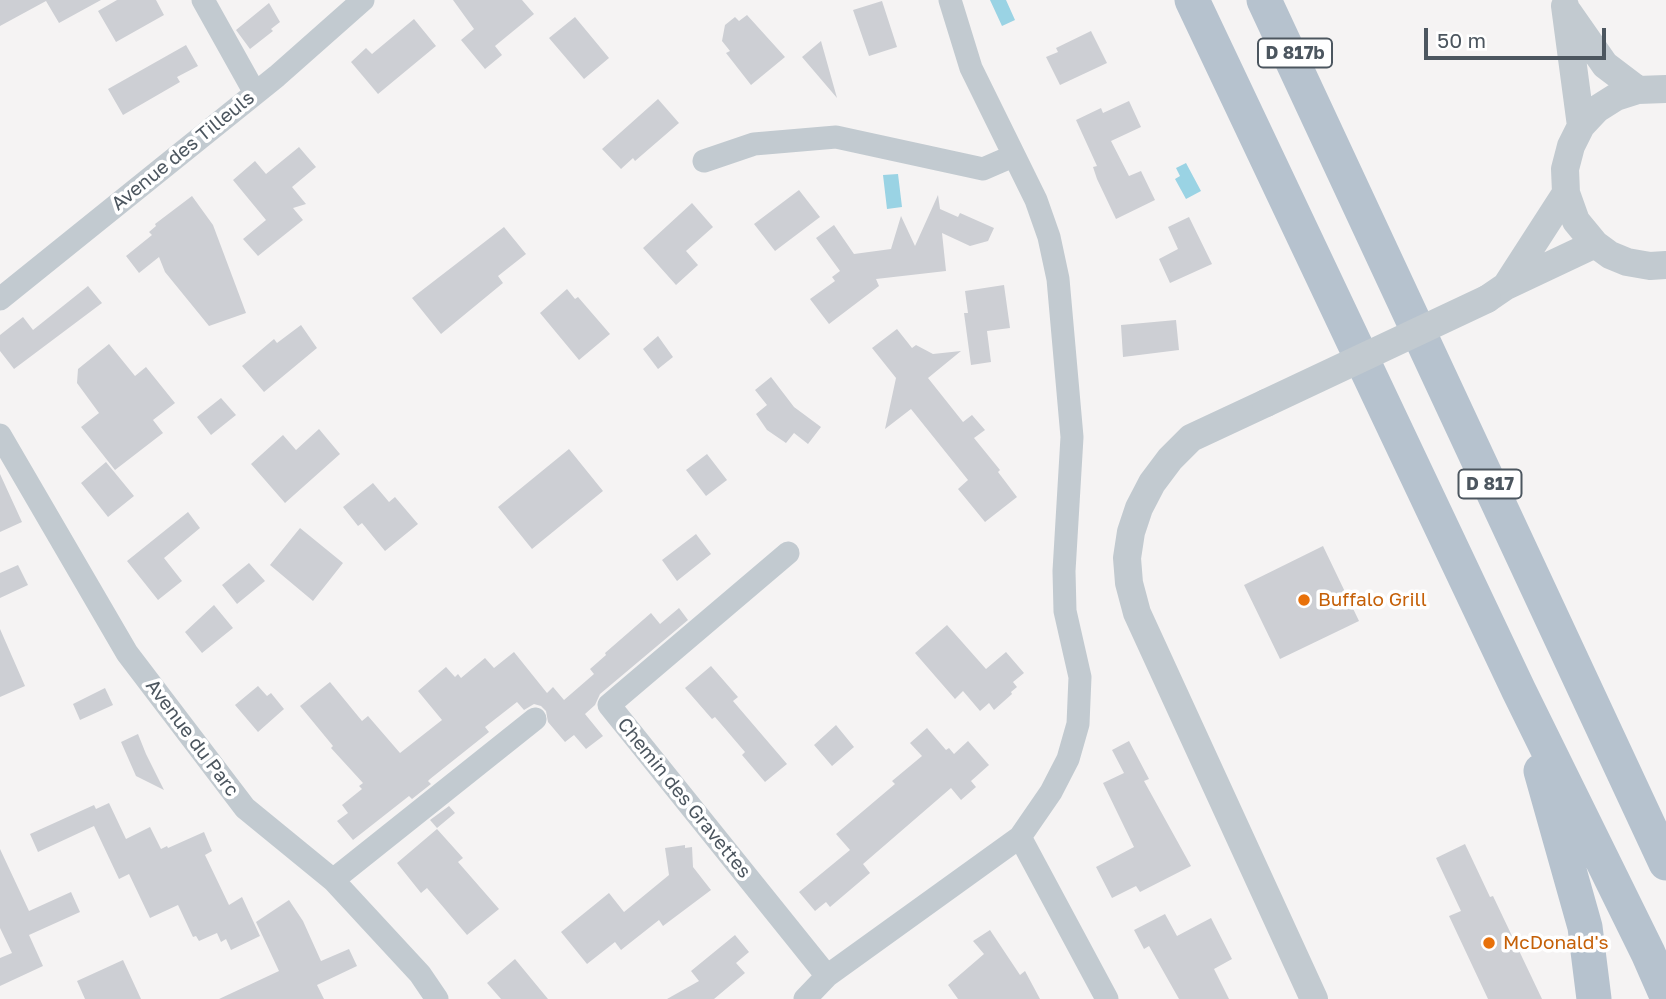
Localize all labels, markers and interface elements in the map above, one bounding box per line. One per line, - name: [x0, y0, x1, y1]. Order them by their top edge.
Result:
- scale bar: [1428, 14, 1610, 58]
- text: 50 m: [1437, 27, 1486, 53]
- road number: D 817b: [1258, 38, 1332, 68]
- street label: Avenue des Tilleuls: [107, 86, 259, 216]
- road number: D 817: [1458, 470, 1522, 498]
- place label: Buffalo Grill: [1318, 589, 1427, 611]
- marker: Buffalo Grill: [1296, 592, 1312, 608]
- street label: Avenue du Parc: [141, 675, 243, 801]
- street label: Chemin des Gravettes: [612, 713, 756, 883]
- place label: McDonald's: [1503, 932, 1609, 954]
- marker: McDonald's: [1481, 935, 1497, 951]

